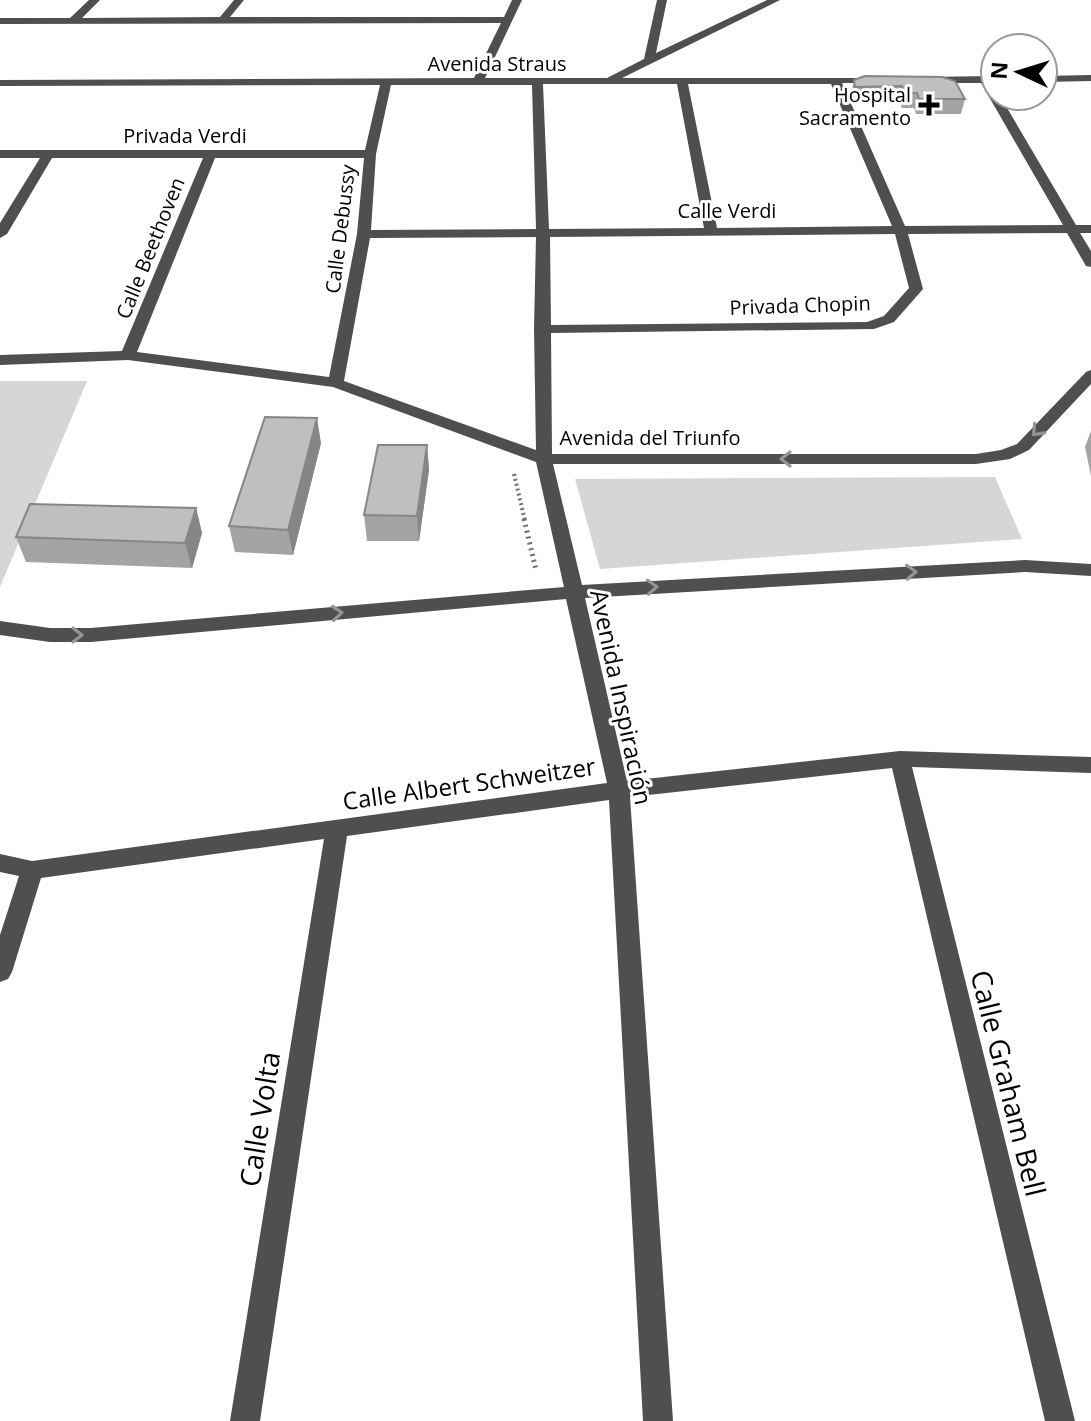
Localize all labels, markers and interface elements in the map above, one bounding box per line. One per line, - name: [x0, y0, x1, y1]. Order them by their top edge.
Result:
- north arrow: [979, 32, 1059, 112]
- street label: Avenida Straus: [428, 50, 566, 77]
- text: N: [982, 61, 1014, 81]
- place label: Hospital Sacramento: [799, 81, 911, 131]
- marker: Hospital Sacramento: [918, 94, 940, 116]
- street label: Privada Verdi: [123, 122, 247, 149]
- street label: Calle Debussy: [319, 162, 361, 295]
- street label: Calle Beethoven: [109, 173, 191, 323]
- street label: Calle Verdi: [678, 197, 776, 224]
- street label: Privada Chopin: [729, 289, 871, 321]
- one-way arrow: [1033, 422, 1047, 437]
- street label: Avenida del Triunfo: [560, 424, 740, 451]
- one-way arrow: [779, 450, 792, 468]
- one-way arrow: [905, 564, 918, 581]
- one-way arrow: [646, 579, 659, 596]
- street label: Avenida Inspiración: [583, 586, 661, 808]
- one-way arrow: [330, 605, 343, 622]
- one-way arrow: [71, 626, 84, 644]
- street label: Calle Albert Schweitzer: [341, 749, 598, 817]
- street label: Calle Graham Bell: [963, 966, 1055, 1200]
- street label: Calle Volta: [230, 1049, 288, 1189]

